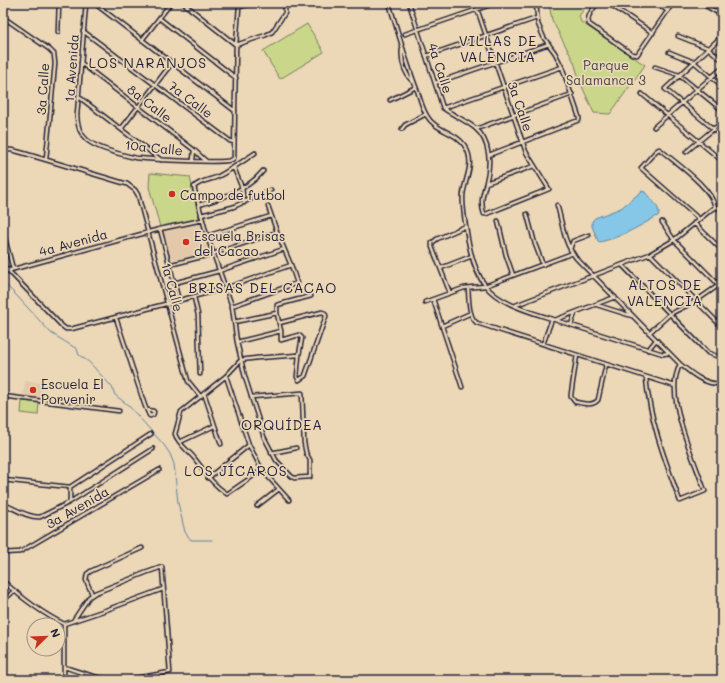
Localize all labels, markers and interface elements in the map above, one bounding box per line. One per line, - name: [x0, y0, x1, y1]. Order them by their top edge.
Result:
- district label: VILLAS DE VALENCIA: [459, 31, 537, 66]
- street label: 1a Avenida: [60, 33, 82, 103]
- street label: 4a Calle: [425, 41, 457, 95]
- district label: LOS NARANJOS: [89, 53, 207, 72]
- park label: Parque Salamanca 3: [566, 56, 646, 88]
- street label: 3a Calle: [32, 63, 52, 115]
- street label: 7a Calle: [165, 77, 217, 121]
- street label: 3a Calle: [505, 79, 537, 133]
- street label: 8a Calle: [124, 80, 176, 126]
- street label: 10a Calle: [124, 136, 184, 158]
- place label: Campo de futbol: [180, 186, 285, 203]
- marker: Campo de futbol: [167, 189, 177, 199]
- street label: 4a Avenida: [37, 225, 109, 259]
- place label: Escuela Brisas del Cacao: [194, 227, 285, 259]
- marker: Escuela Brisas del Cacao: [181, 237, 191, 247]
- street label: 1a Calle: [158, 261, 188, 313]
- district label: ALTOS DE VALENCIA: [627, 275, 703, 310]
- district label: BRISAS DEL CACAO: [189, 278, 337, 297]
- place label: Escuela El Porvenir: [41, 375, 104, 407]
- marker: Escuela El Porvenir: [28, 385, 38, 395]
- district label: ORQUÍDEA: [241, 415, 323, 434]
- district label: LOS JÍCAROS: [184, 461, 288, 480]
- street label: 3a Avenida: [42, 482, 112, 532]
- north arrow: [26, 617, 66, 657]
- text: N: [47, 626, 64, 640]

